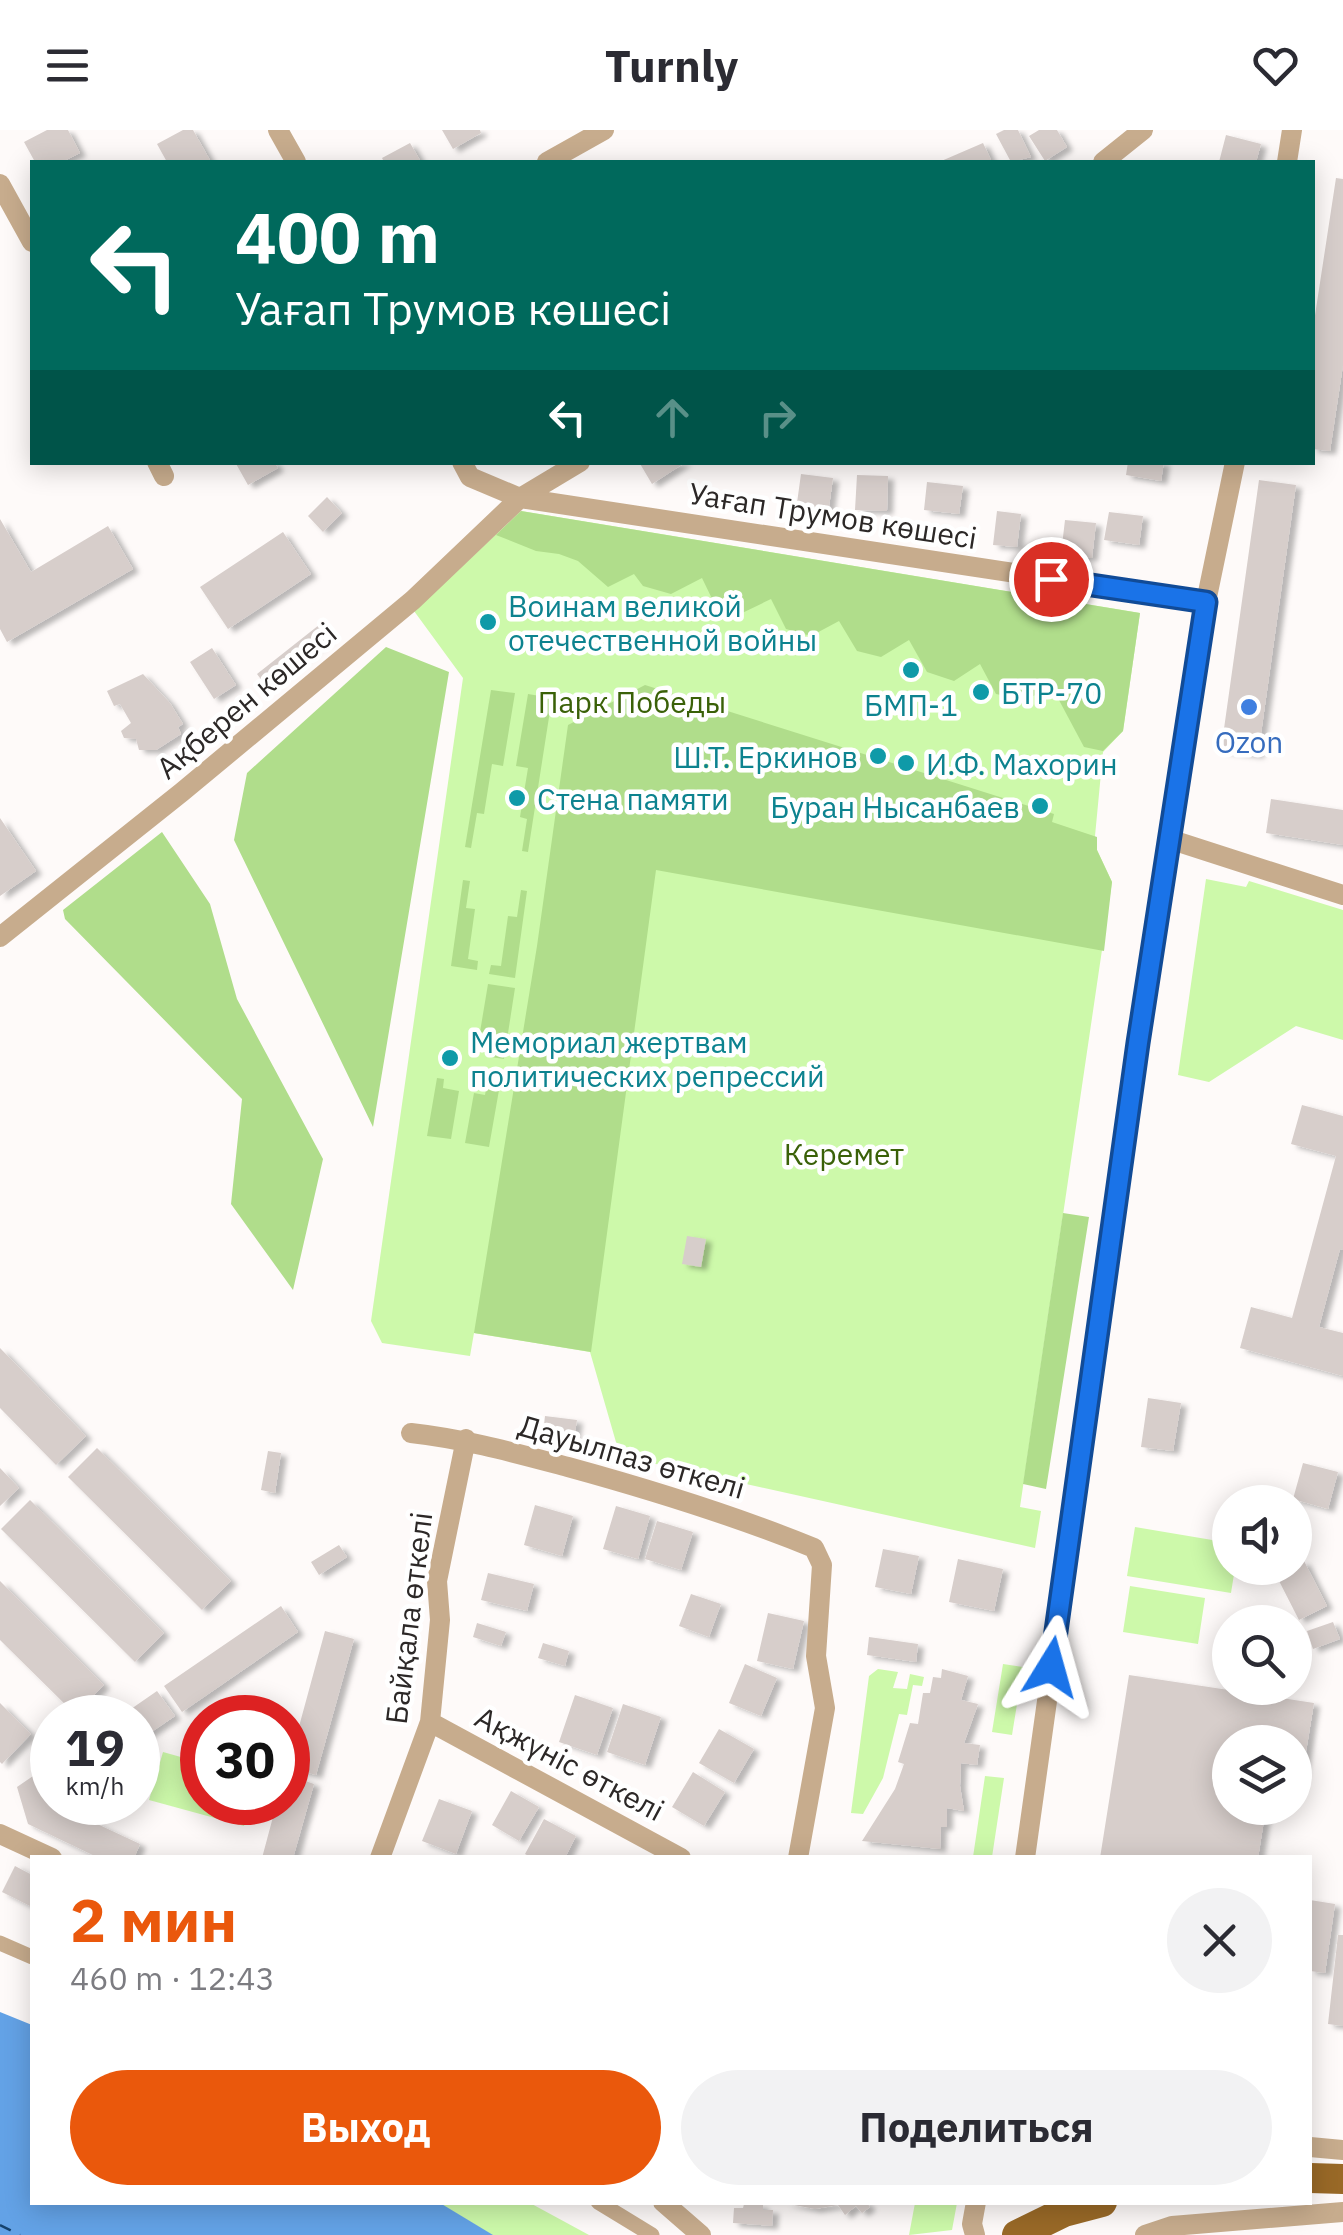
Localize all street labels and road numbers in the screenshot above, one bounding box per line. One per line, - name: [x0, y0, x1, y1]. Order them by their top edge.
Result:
- street label: Уағап Трумов көшесі: [686, 473, 980, 557]
- street label: Ақберен көшесі: [148, 613, 344, 787]
- street label: Дауылпаз өткелі: [514, 1405, 750, 1507]
- street label: Байқала өткелі: [376, 1510, 440, 1726]
- street label: Ақжүніс өткелі: [469, 1697, 671, 1829]

